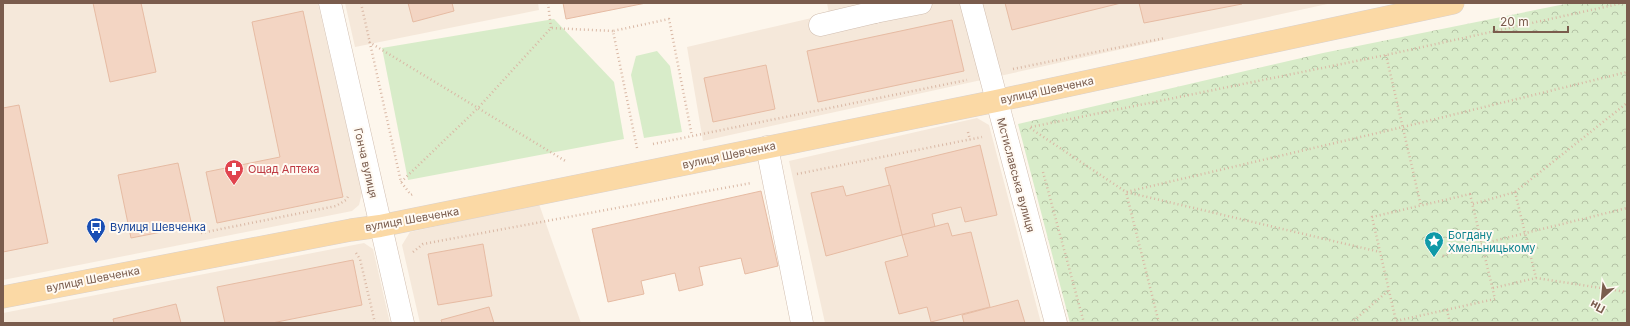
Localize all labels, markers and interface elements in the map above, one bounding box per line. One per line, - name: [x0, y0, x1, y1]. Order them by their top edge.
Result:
- scale bar: [1494, 8, 1568, 34]
- text: 20 m: [1500, 14, 1529, 29]
- street label: вулиця Шевченка: [999, 73, 1095, 107]
- street label: Мстиславська вулиця: [994, 116, 1038, 234]
- street label: Гонча вулиця: [351, 127, 381, 199]
- street label: вулиця Шевченка: [681, 138, 777, 172]
- pharmacy icon: Ощад Аптека: [223, 158, 245, 186]
- place label: Ощад Аптека: [248, 162, 319, 176]
- street label: вулиця Шевченка: [364, 204, 460, 234]
- bus stop icon: Вулиця Шевченка: [85, 216, 107, 244]
- place label: Вулиця Шевченка: [110, 220, 206, 234]
- place label: Богдану Хмельницькому: [1448, 228, 1536, 255]
- place icon: Богдану Хмельницькому: [1423, 230, 1445, 258]
- street label: вулиця Шевченка: [45, 263, 141, 295]
- north arrow: [1582, 278, 1622, 318]
- text: Пн: [1587, 297, 1607, 317]

